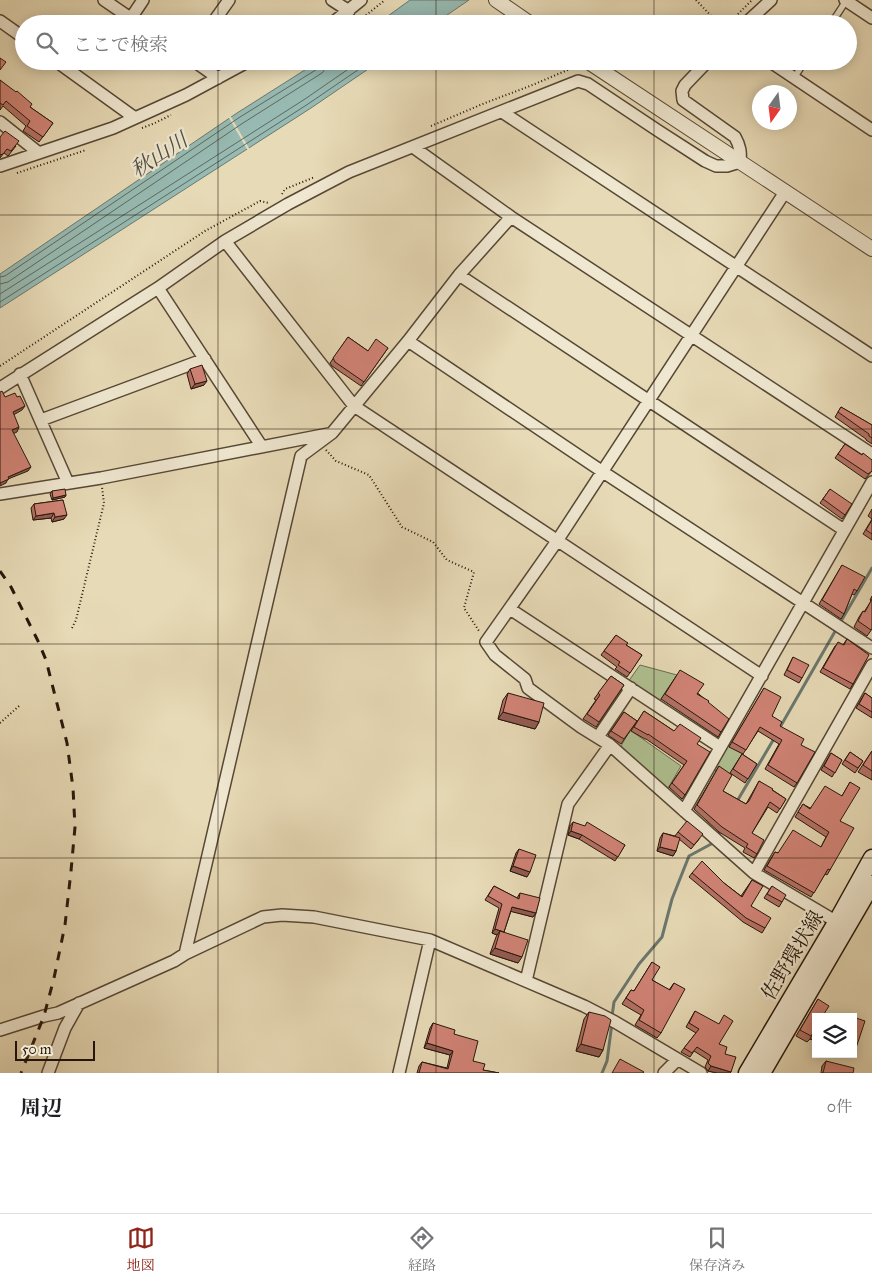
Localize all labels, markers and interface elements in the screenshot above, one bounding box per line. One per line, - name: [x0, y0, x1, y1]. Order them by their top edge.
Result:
- search box: [15, 15, 857, 70]
- icon: search: [33, 29, 61, 57]
- text: ここで検索: [73, 33, 168, 56]
- north arrow: [752, 85, 797, 130]
- water label: 秋山川: [126, 126, 194, 183]
- street label: 佐野環状線: [756, 906, 828, 1004]
- map controls: [812, 1013, 857, 1058]
- button: layers: [812, 1013, 857, 1058]
- scale bar: [15, 1038, 95, 1061]
- text: 50 m: [22, 1041, 51, 1058]
- text: 周辺: [20, 1095, 62, 1121]
- text: 0件: [827, 1097, 852, 1116]
- tab: 地図: [127, 1224, 155, 1274]
- tab: 経路: [408, 1224, 436, 1274]
- tab: 保存済み: [689, 1224, 745, 1274]

